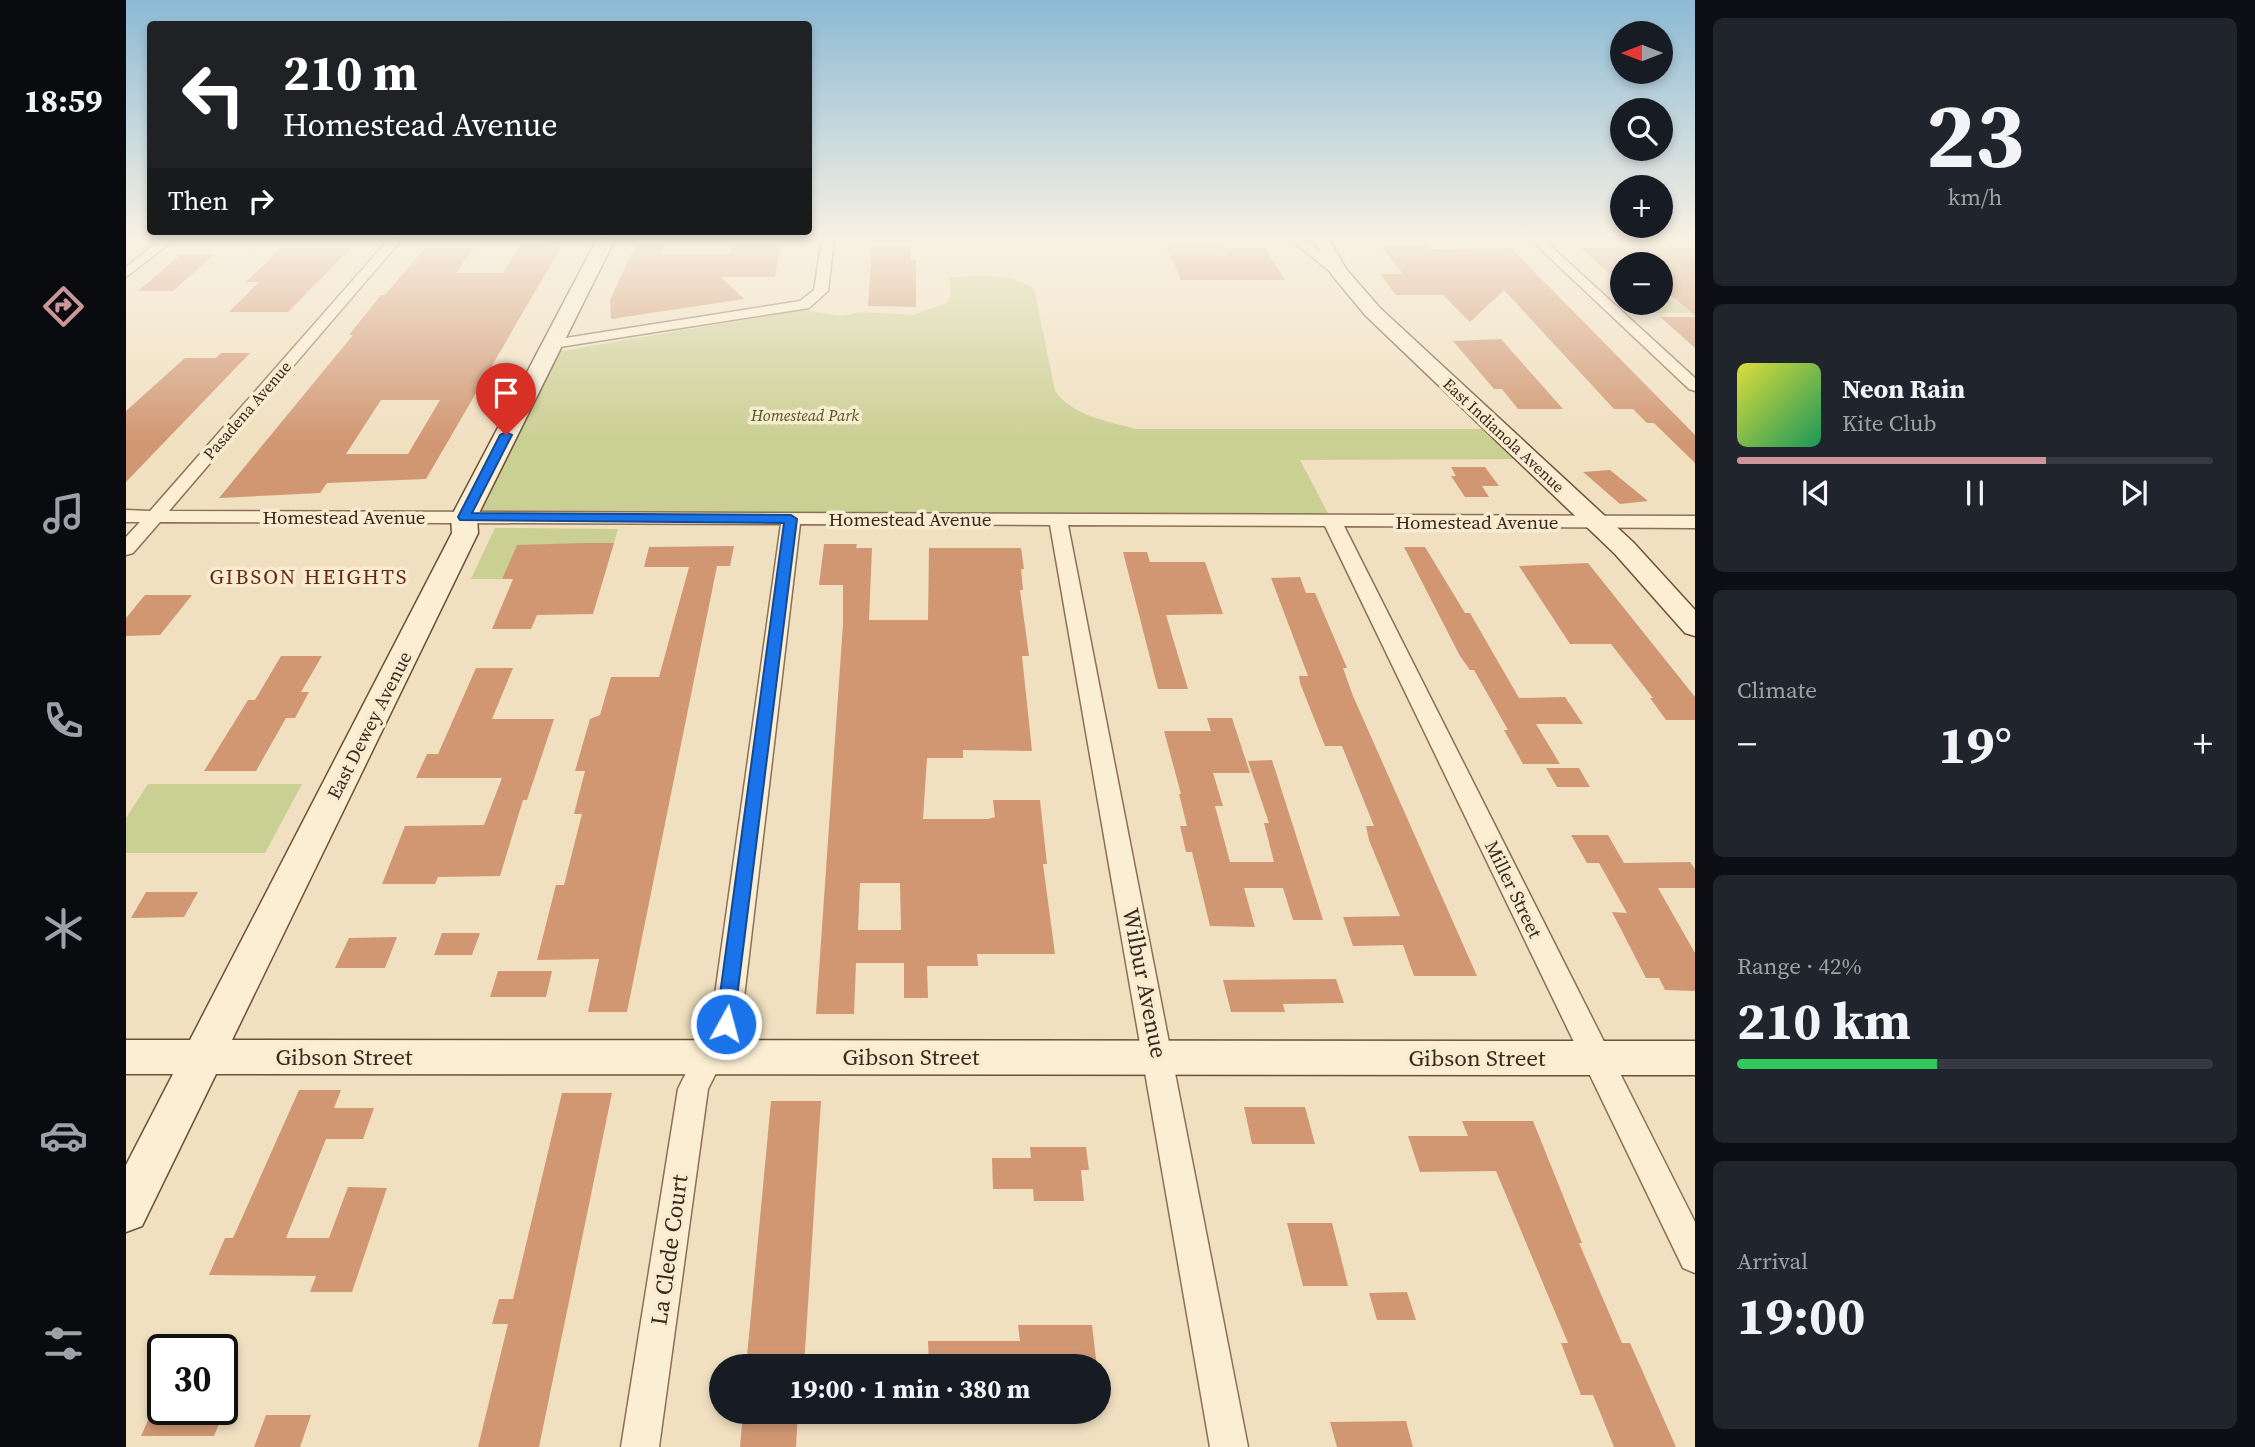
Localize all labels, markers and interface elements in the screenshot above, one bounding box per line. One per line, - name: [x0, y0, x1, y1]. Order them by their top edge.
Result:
- north arrow: [1610, 21, 1673, 84]
- map controls: [1610, 21, 1673, 315]
- text: 210 m: [283, 39, 418, 106]
- icon: left: [168, 49, 259, 140]
- text: 23: [1926, 73, 2024, 197]
- text: 18:59: [24, 79, 102, 123]
- button: search: [1610, 98, 1673, 161]
- text: Homestead Avenue: [283, 103, 558, 147]
- button: +: [1610, 175, 1673, 238]
- text: km/h: [1948, 181, 2002, 213]
- icon: right: [242, 182, 280, 220]
- text: Then: [168, 183, 228, 219]
- button: −: [1610, 252, 1673, 315]
- icon: directions: [39, 282, 88, 331]
- street label: Pasadena Avenue: [198, 356, 296, 464]
- pin: [476, 363, 536, 435]
- text: Neon Rain: [1842, 371, 1965, 407]
- street label: East Indianola Avenue: [1439, 373, 1569, 497]
- icon: arrive: [487, 374, 525, 412]
- park label: Homestead Park: [750, 404, 859, 426]
- text: Kite Club: [1842, 407, 1937, 439]
- icon: previous: [1797, 474, 1835, 512]
- icon: pause: [1956, 474, 1994, 512]
- icon: next: [2115, 474, 2153, 512]
- icon: music: [39, 489, 88, 538]
- street label: Homestead Avenue: [262, 504, 426, 530]
- street label: Homestead Avenue: [828, 506, 992, 532]
- street label: Homestead Avenue: [1395, 509, 1559, 535]
- district label: GIBSON HEIGHTS: [209, 562, 409, 591]
- street label: East Dewey Avenue: [320, 646, 418, 804]
- text: Climate: [1737, 674, 1817, 706]
- icon: phone: [39, 696, 88, 745]
- text: 19°: [1938, 709, 2012, 780]
- text: −: [1737, 718, 1757, 770]
- text: +: [2193, 718, 2213, 770]
- street label: Miller Street: [1479, 836, 1549, 943]
- icon: climate: [39, 904, 88, 953]
- street label: Wilbur Avenue: [1115, 905, 1175, 1061]
- text: Range · 42%: [1737, 950, 1862, 982]
- text: 210 km: [1737, 985, 1911, 1056]
- position arrow: [689, 987, 763, 1061]
- street label: Gibson Street: [275, 1041, 413, 1073]
- street label: Gibson Street: [842, 1041, 980, 1073]
- street label: Gibson Street: [1408, 1042, 1546, 1074]
- icon: car: [39, 1111, 88, 1160]
- street label: La Clede Court: [643, 1172, 695, 1327]
- text: Arrival: [1737, 1245, 1808, 1277]
- text: 19:00: [1737, 1280, 1865, 1351]
- icon: filters: [39, 1319, 88, 1368]
- speed limit sign: 30: [147, 1334, 238, 1425]
- text: 19:00 · 1 min · 380 m: [790, 1371, 1030, 1407]

